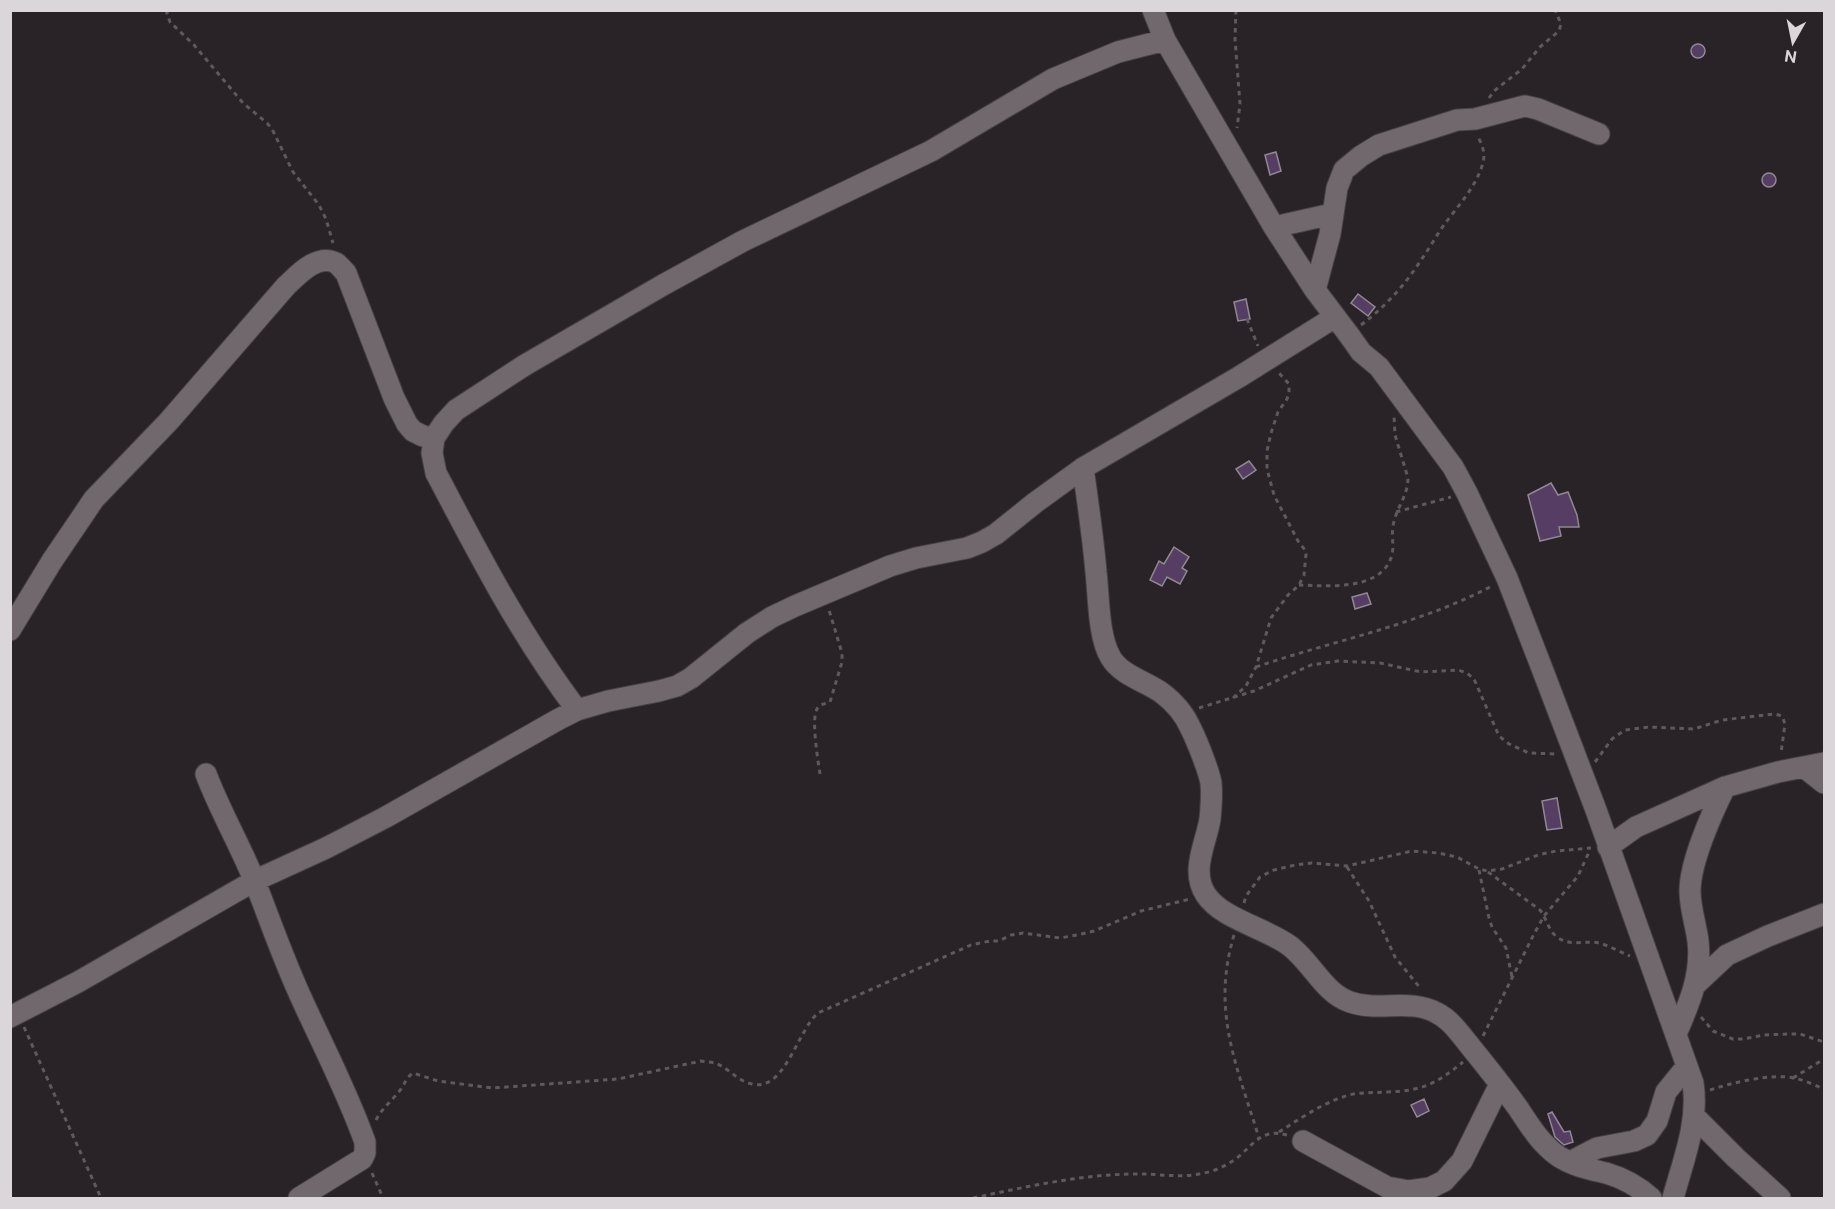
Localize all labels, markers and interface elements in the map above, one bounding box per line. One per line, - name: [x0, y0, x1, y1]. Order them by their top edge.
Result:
- north arrow: [1763, 12, 1823, 72]
- text: N: [1783, 46, 1798, 67]

